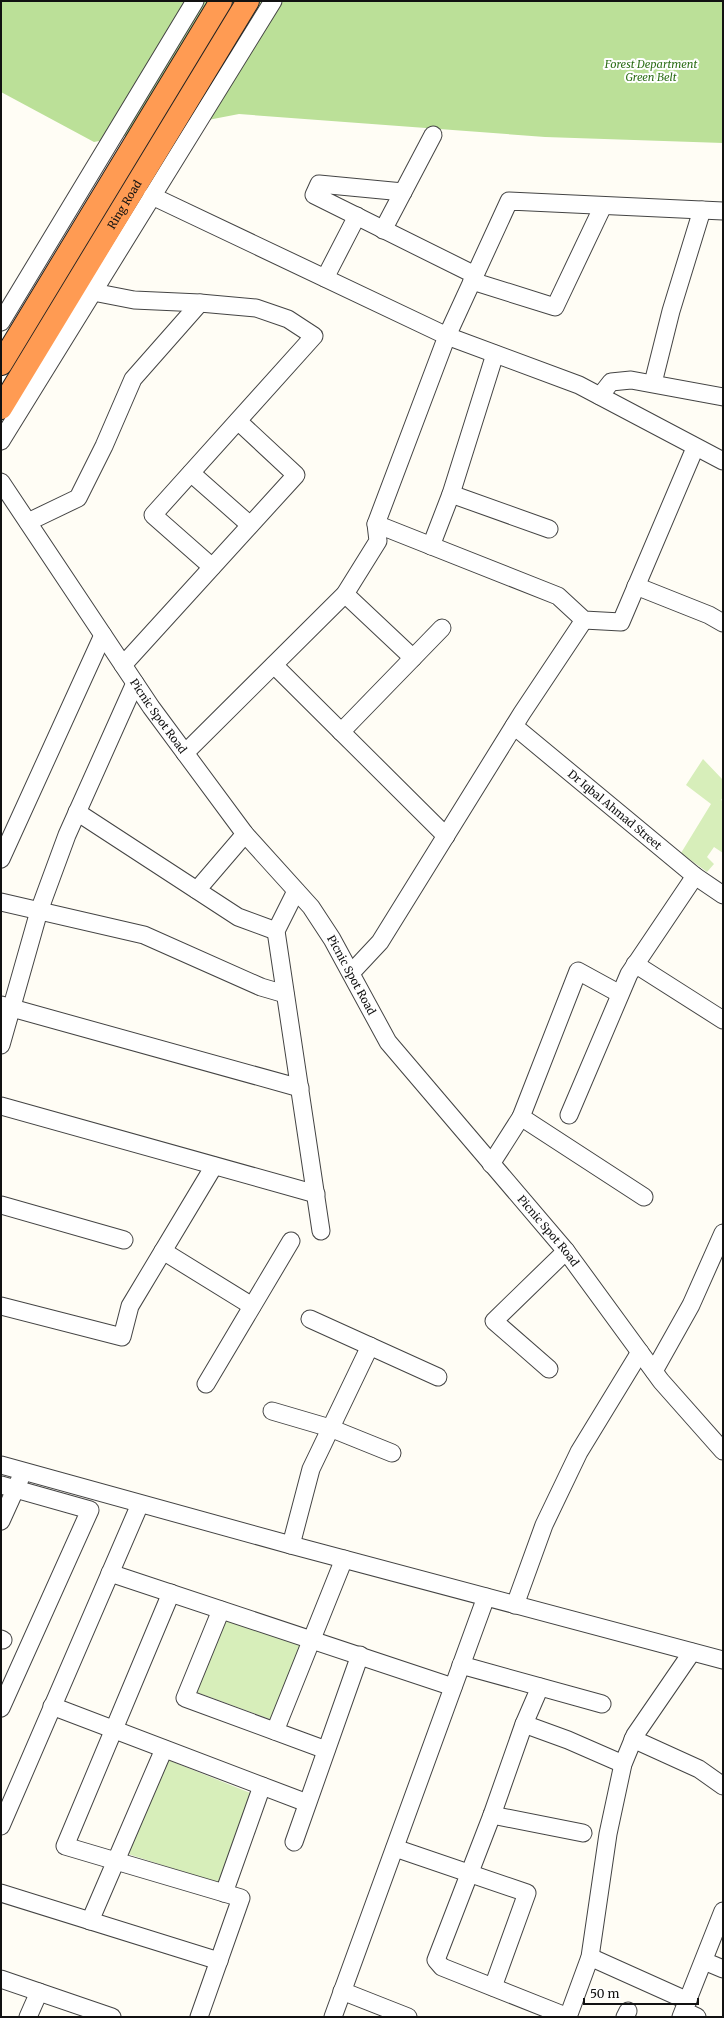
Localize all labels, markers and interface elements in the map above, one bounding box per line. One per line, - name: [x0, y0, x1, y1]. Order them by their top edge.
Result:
- park label: Forest Department Green Belt: [604, 57, 697, 84]
- street label: Ring Road: [104, 177, 145, 231]
- street label: Picnic Spot Road: [127, 676, 190, 756]
- street label: Dr Iqbal Ahmad Street: [565, 767, 665, 853]
- street label: Picnic Spot Road: [324, 933, 379, 1018]
- street label: Picnic Spot Road: [515, 1192, 582, 1269]
- scale bar: [584, 1980, 698, 2006]
- text: 50 m: [590, 1986, 619, 2001]

